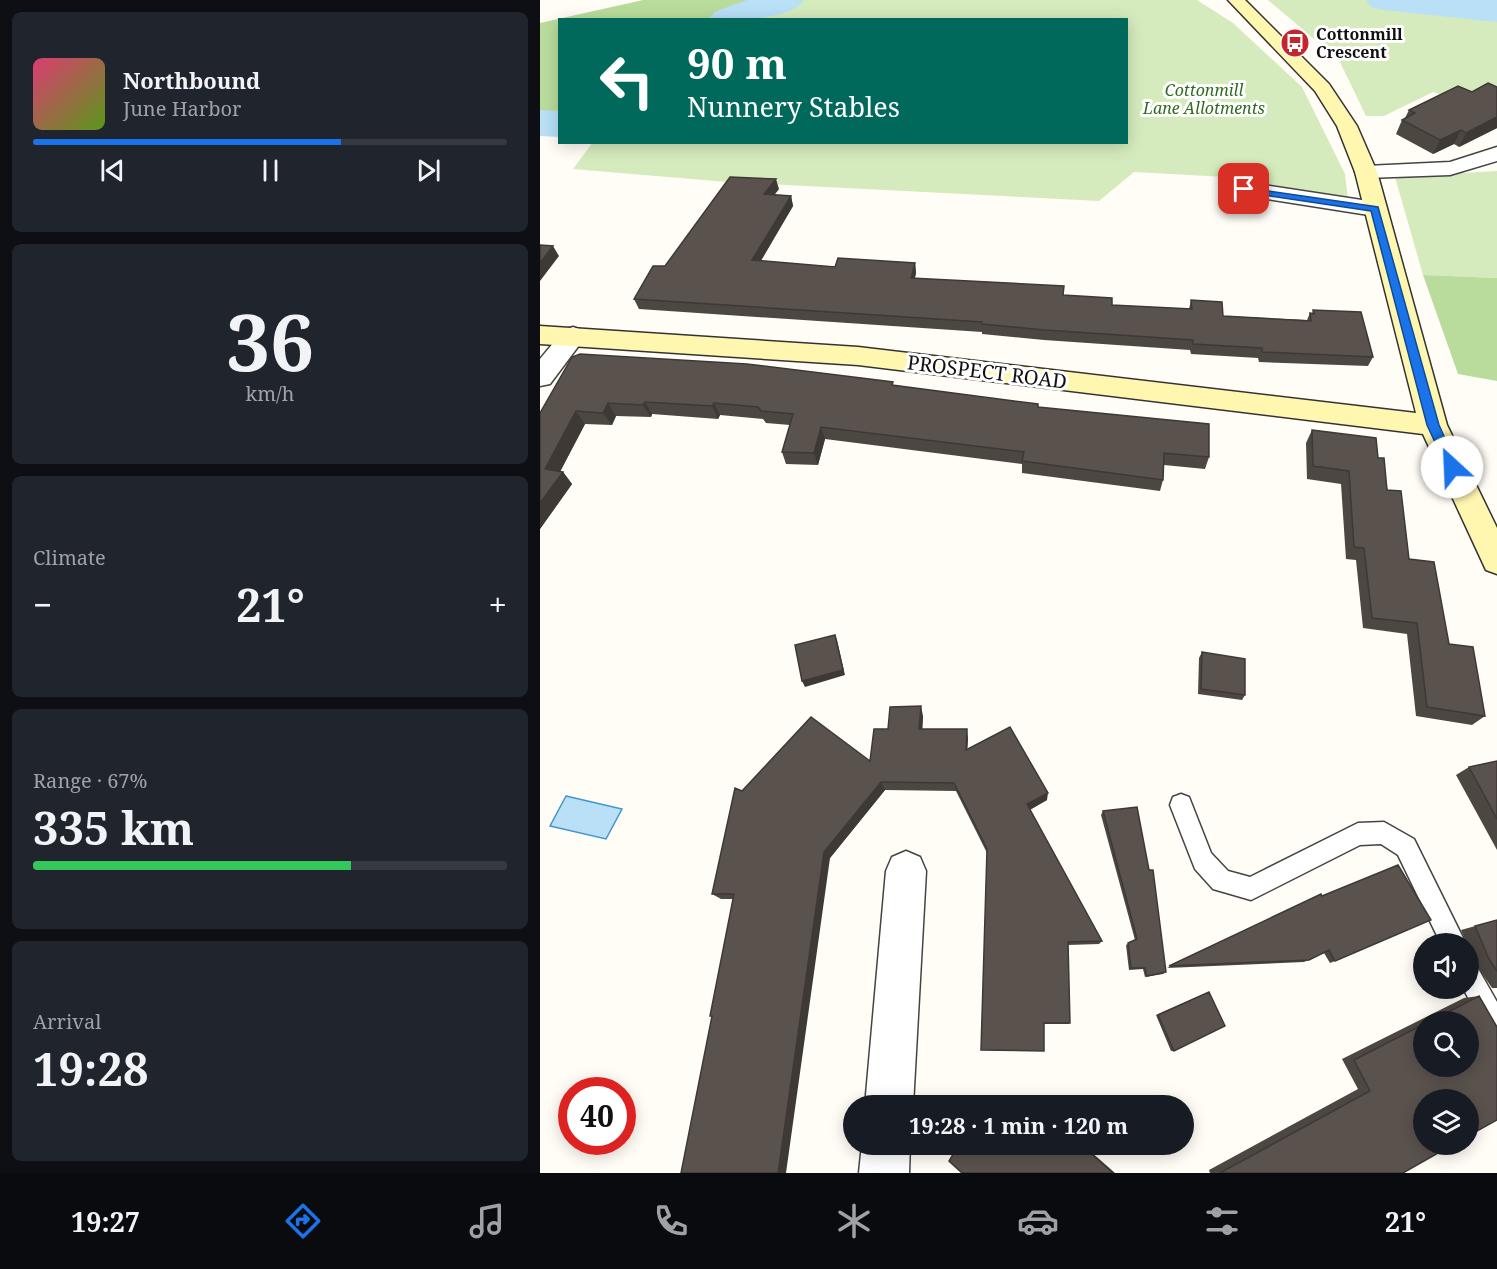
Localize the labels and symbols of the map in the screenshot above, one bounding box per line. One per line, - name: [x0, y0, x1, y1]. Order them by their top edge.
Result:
- place label: Cottonmill Crescent: [1316, 23, 1403, 63]
- bus stop icon: Cottonmill Crescent: [1279, 27, 1311, 59]
- park label: Cottonmill Lane Allotments: [1142, 79, 1265, 119]
- pin: [1218, 163, 1269, 214]
- street label: PROSPECT ROAD: [906, 348, 1068, 395]
- position arrow: [1420, 435, 1484, 499]
- speed limit sign: 40: [558, 1077, 636, 1155]

